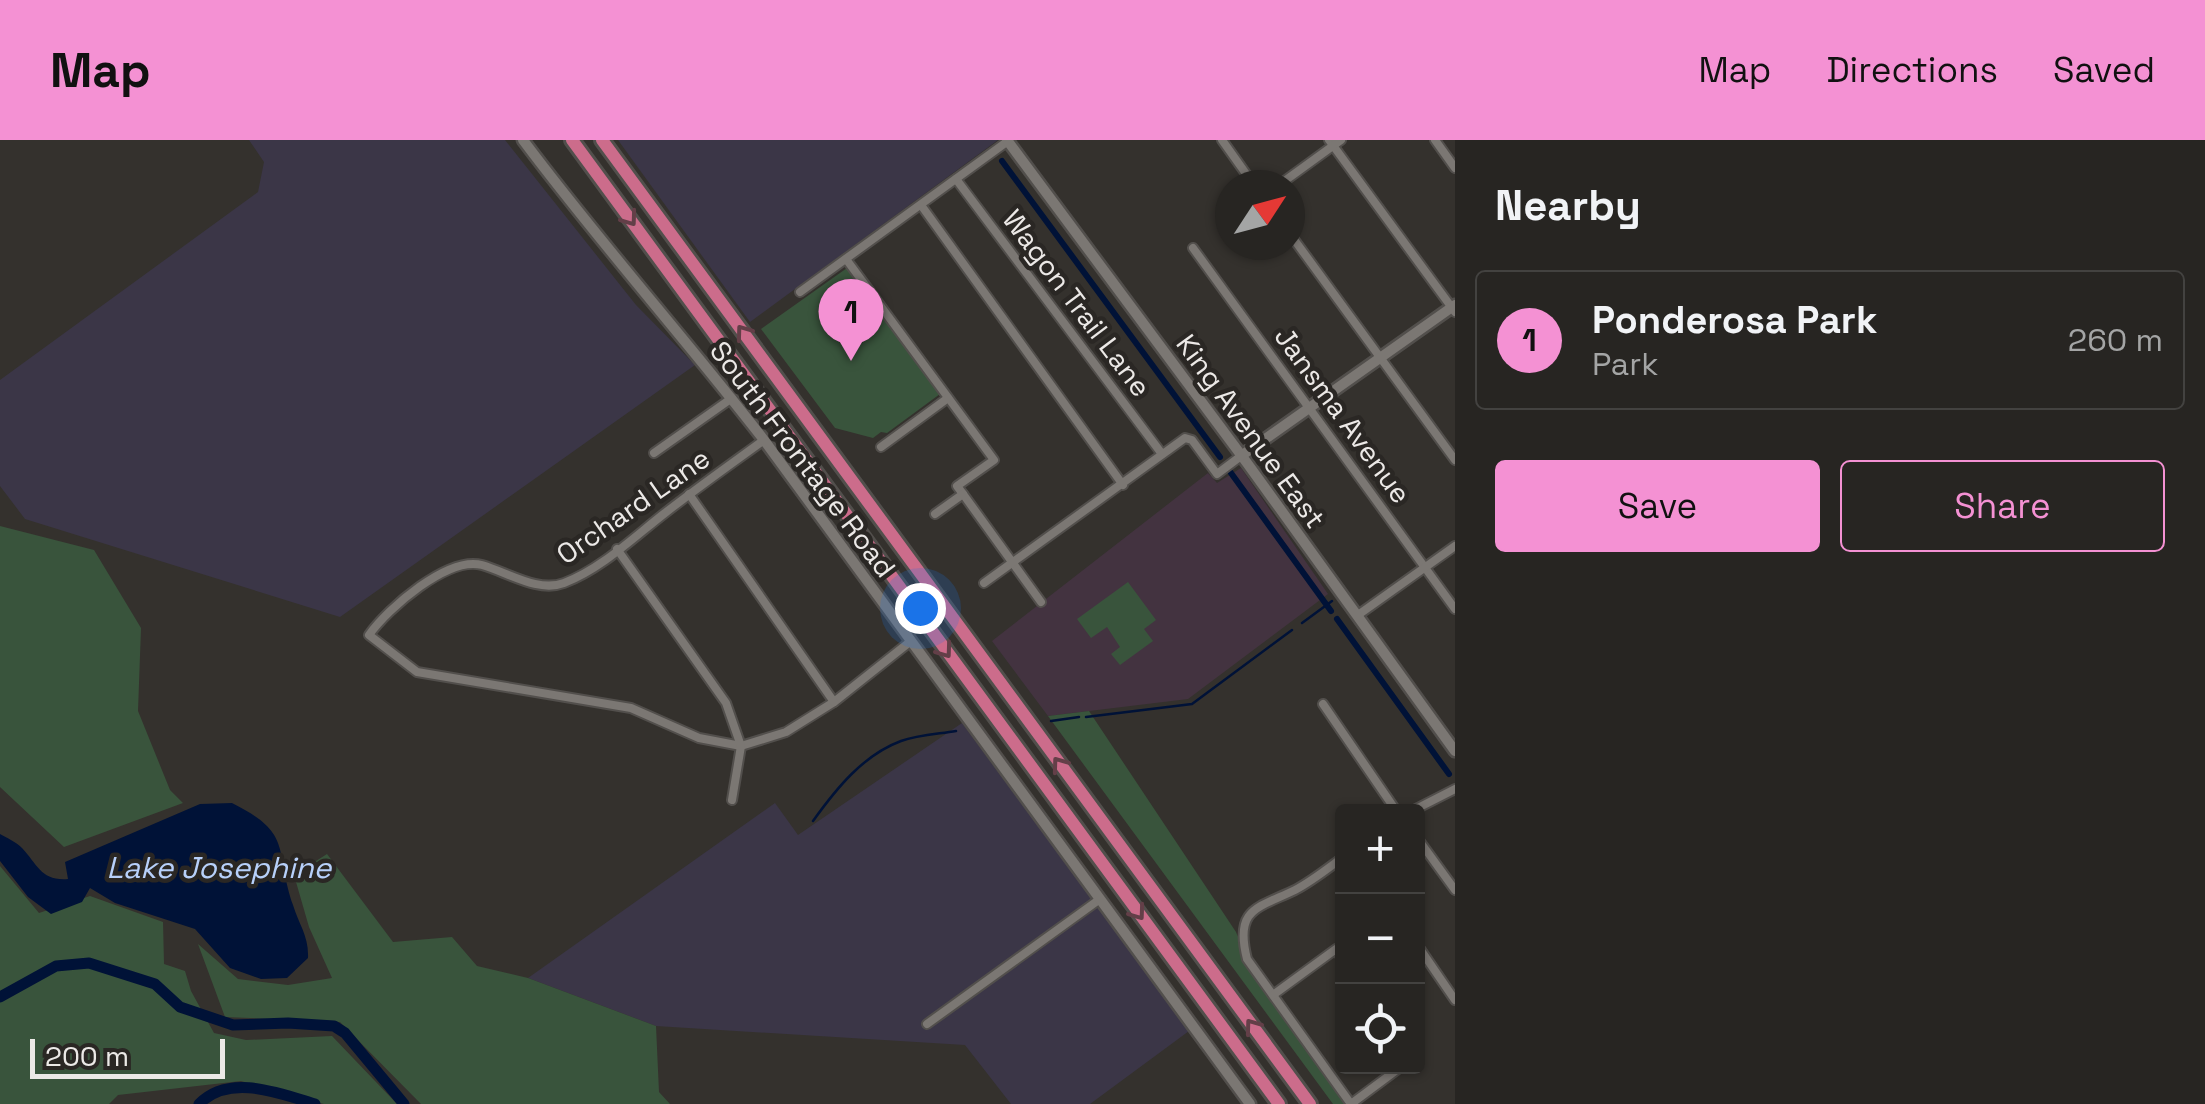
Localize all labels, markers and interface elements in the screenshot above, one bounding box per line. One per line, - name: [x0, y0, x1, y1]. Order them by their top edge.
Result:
- text: Map: [50, 40, 151, 101]
- text: Map: [1698, 48, 1771, 92]
- text: Directions: [1826, 48, 1998, 92]
- text: Saved: [2053, 48, 2155, 92]
- north arrow: [1215, 170, 1305, 260]
- text: Nearby: [1495, 179, 1641, 232]
- street label: Wagon Trail Lane: [995, 202, 1159, 404]
- one-way arrow: [618, 208, 635, 226]
- pin: 1: [818, 278, 884, 361]
- text: Ponderosa Park: [1592, 296, 1877, 344]
- street label: Jansma Avenue: [1267, 320, 1419, 510]
- text: 1: [1522, 320, 1537, 360]
- text: 260 m: [2068, 320, 2163, 360]
- one-way arrow: [737, 325, 755, 343]
- street label: King Avenue East: [1169, 327, 1333, 535]
- street label: South Frontage Road: [702, 334, 904, 584]
- text: Park: [1592, 344, 1659, 384]
- street label: Orchard Lane: [549, 440, 717, 572]
- button: Save: [1495, 460, 1820, 552]
- button: Share: [1840, 460, 2165, 552]
- your location: [895, 583, 946, 634]
- one-way arrow: [933, 640, 951, 658]
- one-way arrow: [1053, 757, 1070, 775]
- map controls: [1335, 804, 1425, 1074]
- button: +: [1335, 804, 1425, 894]
- water label: Lake Josephine: [107, 848, 333, 887]
- button: −: [1335, 894, 1425, 984]
- one-way arrow: [1126, 902, 1143, 920]
- button: locate: [1335, 984, 1425, 1074]
- one-way arrow: [1246, 1019, 1263, 1037]
- scale bar: [30, 1034, 225, 1078]
- text: 200 m: [45, 1038, 129, 1074]

